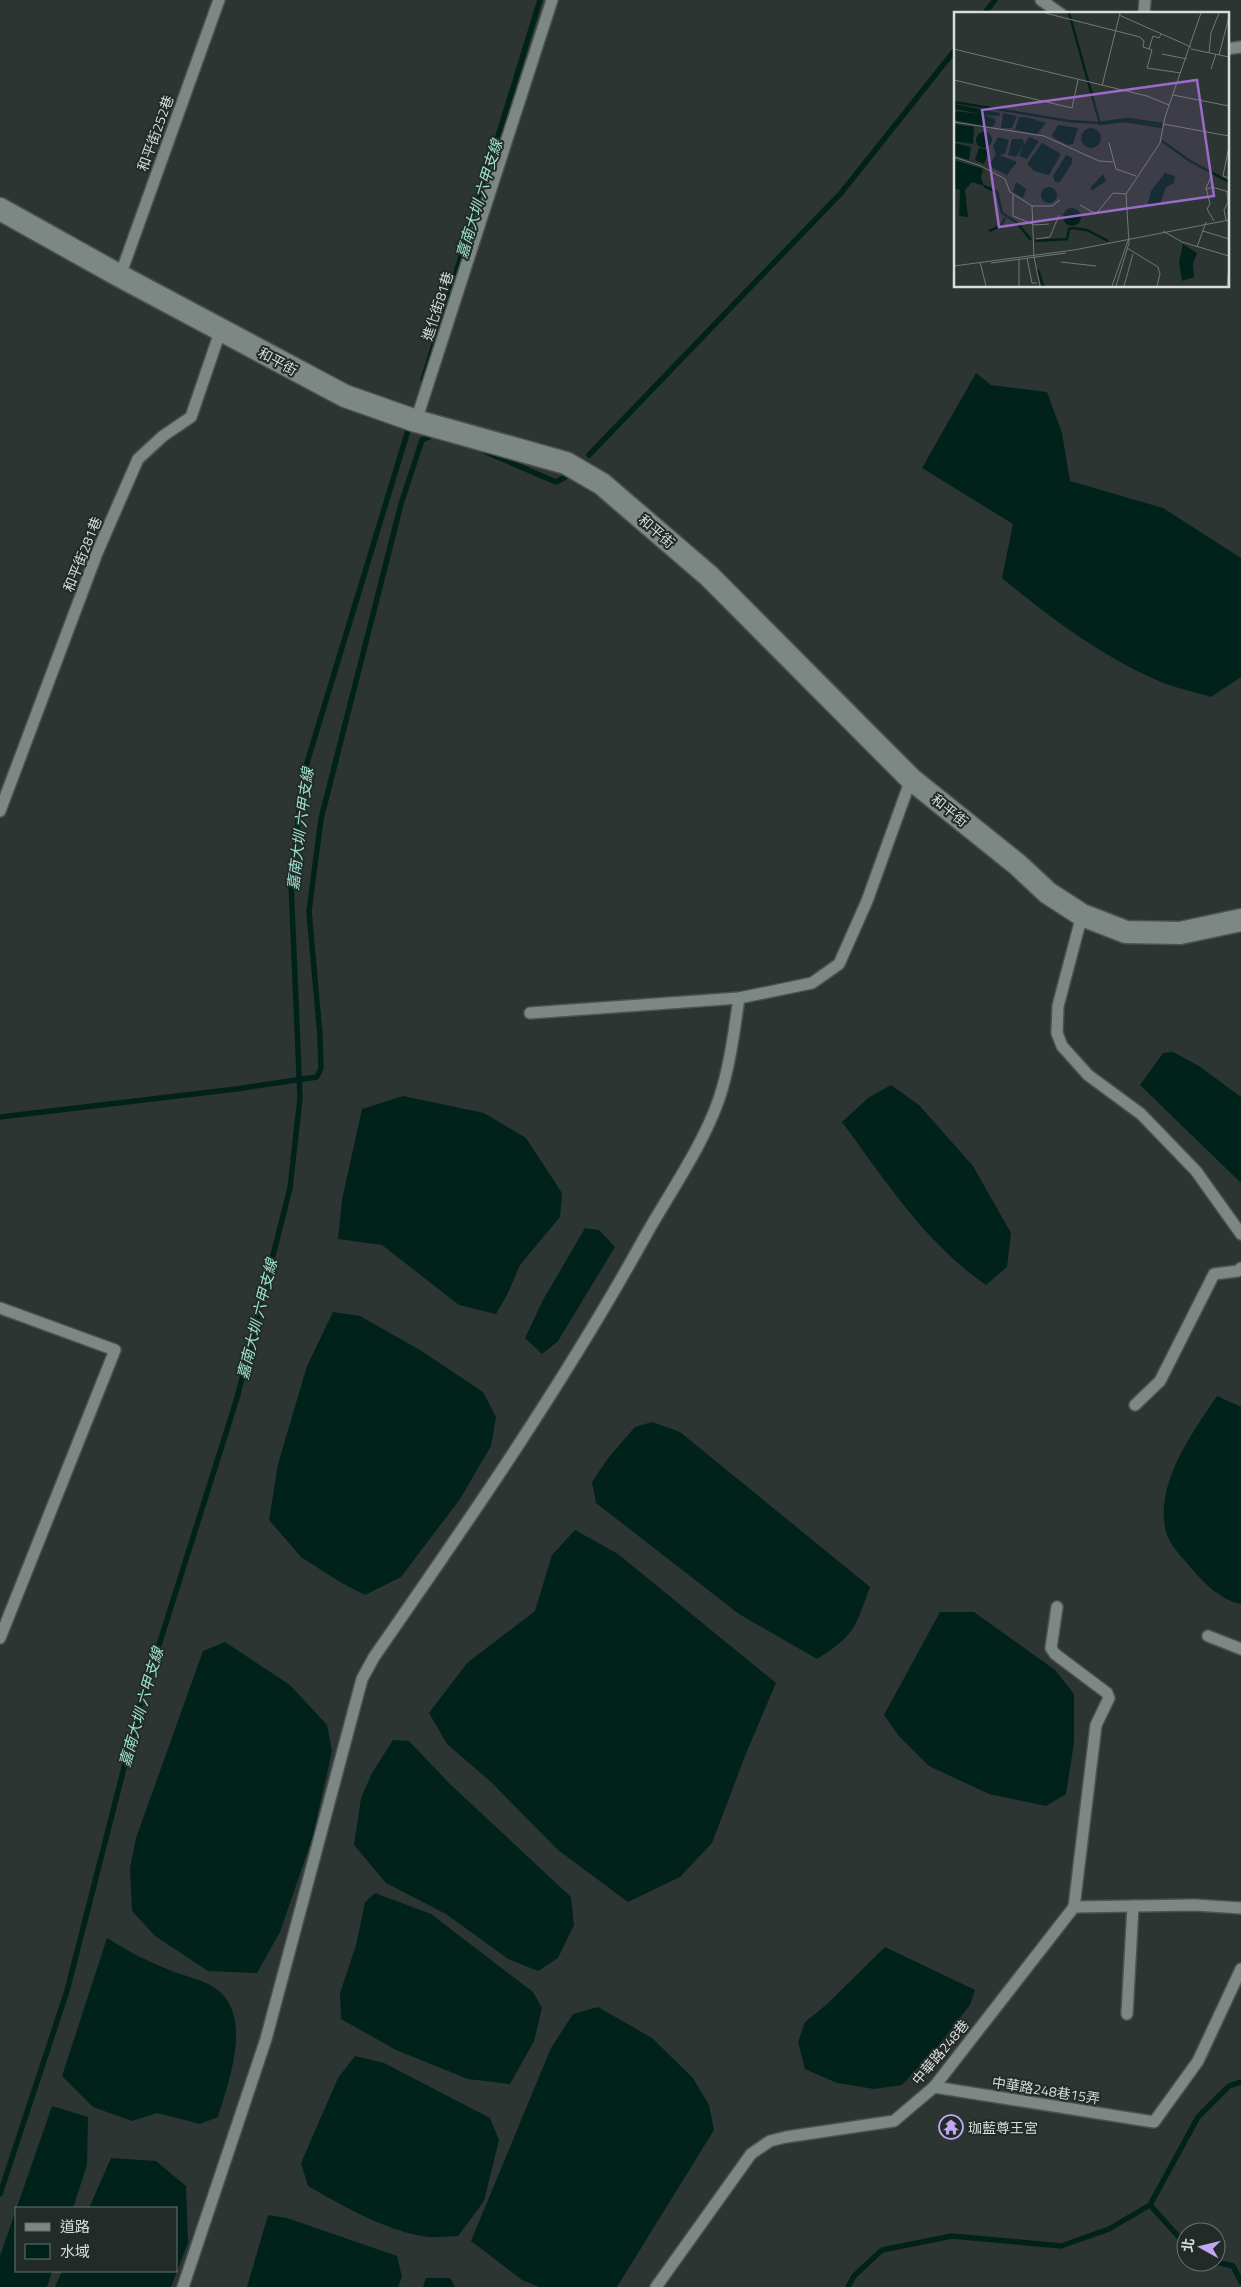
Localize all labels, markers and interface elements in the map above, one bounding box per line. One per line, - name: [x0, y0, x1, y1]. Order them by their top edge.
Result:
- inset map: [954, 12, 1228, 288]
- street label: 和平街252巷: [132, 92, 178, 174]
- water label: 嘉南大圳 六甲支線: [450, 135, 509, 261]
- street label: 進化街81巷: [416, 269, 458, 343]
- street label: 和平街: [255, 342, 301, 380]
- street label: 和平街: [634, 509, 680, 553]
- street label: 和平街281巷: [57, 513, 107, 595]
- water label: 嘉南大圳 六甲支線: [281, 764, 319, 892]
- street label: 和平街: [927, 789, 973, 831]
- water label: 嘉南大圳 六甲支線: [231, 1254, 284, 1382]
- water label: 嘉南大圳 六甲支線: [113, 1643, 170, 1769]
- street label: 中華路248巷: [906, 2015, 974, 2089]
- street label: 中華路248巷15弄: [990, 2071, 1102, 2109]
- temple icon: 珈藍尊王宮: [938, 2114, 964, 2140]
- place label: 珈藍尊王宮: [968, 2117, 1038, 2138]
- legend: [15, 2207, 178, 2272]
- text: 道路: [60, 2215, 90, 2238]
- north arrow: [1176, 2222, 1226, 2272]
- text: 北: [1176, 2237, 1199, 2254]
- text: 水域: [60, 2240, 90, 2263]

